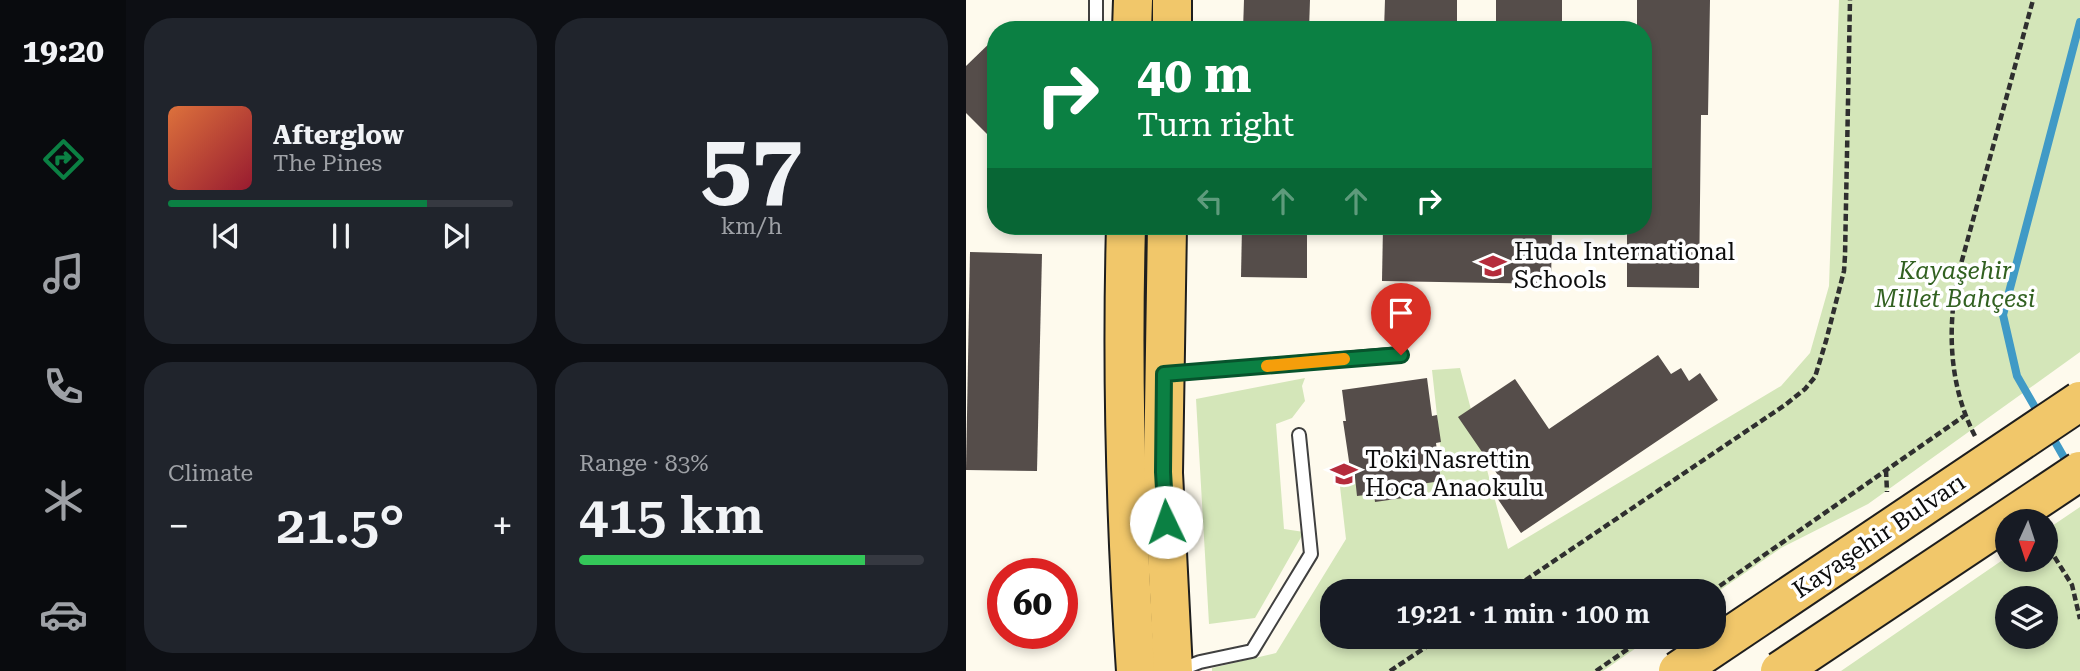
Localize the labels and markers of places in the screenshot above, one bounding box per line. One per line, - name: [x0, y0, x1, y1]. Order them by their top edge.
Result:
- place label: Huda International Schools: [1514, 238, 1735, 294]
- school or university icon: Huda International Schools: [1478, 251, 1508, 281]
- pin: [1371, 283, 1431, 355]
- place label: Toki Nasrettin Hoca Anaokulu: [1365, 446, 1544, 502]
- school or university icon: Toki Nasrettin Hoca Anaokulu: [1329, 459, 1359, 489]

